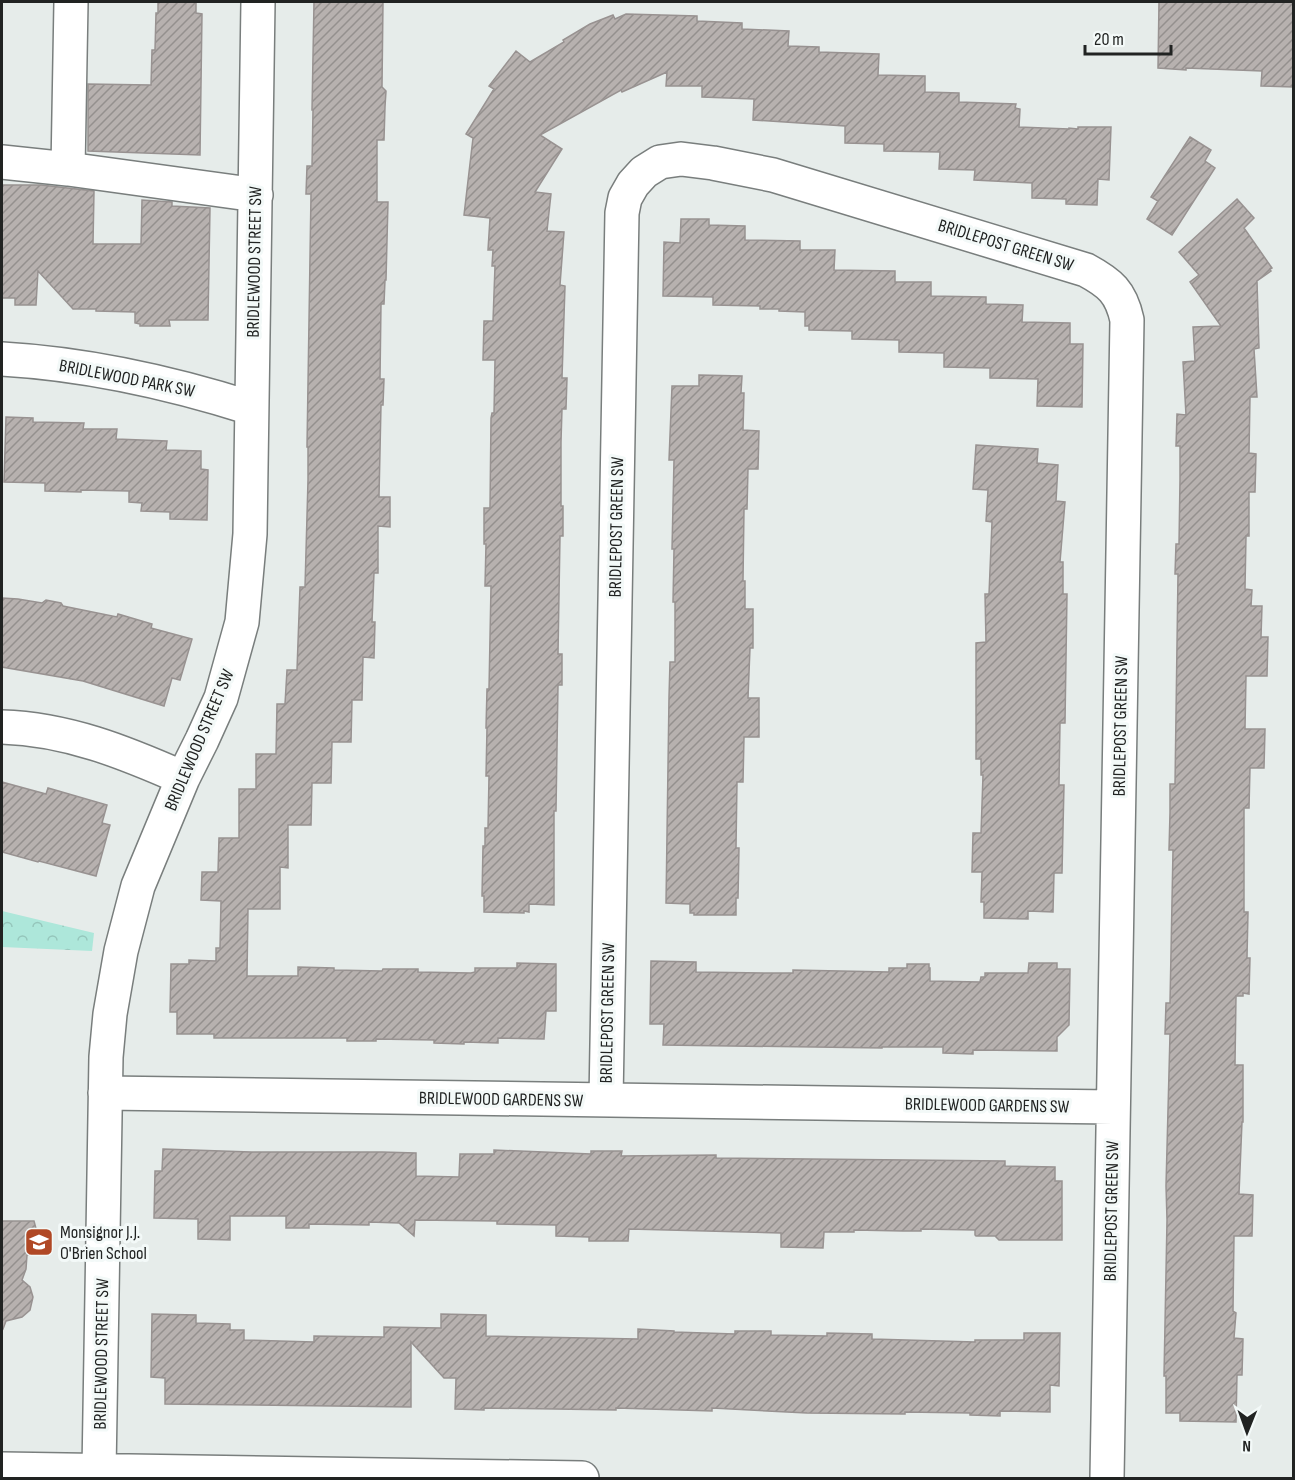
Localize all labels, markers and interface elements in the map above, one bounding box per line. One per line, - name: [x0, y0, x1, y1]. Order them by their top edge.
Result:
- scale bar: [1085, 18, 1170, 56]
- text: 20 m: [1094, 29, 1124, 50]
- street label: BRIDLEWOOD STREET SW: [243, 186, 266, 338]
- street label: BRIDLEPOST GREEN SW: [936, 215, 1076, 276]
- street label: BRIDLEWOOD PARK SW: [57, 355, 197, 402]
- street label: BRIDLEPOST GREEN SW: [605, 456, 628, 597]
- street label: BRIDLEPOST GREEN SW: [1109, 655, 1132, 796]
- street label: BRIDLEWOOD STREET SW: [160, 666, 239, 814]
- street label: BRIDLEPOST GREEN SW: [596, 942, 619, 1083]
- street label: BRIDLEWOOD GARDENS SW: [419, 1088, 584, 1111]
- street label: BRIDLEWOOD GARDENS SW: [905, 1094, 1070, 1117]
- street label: BRIDLEPOST GREEN SW: [1100, 1140, 1123, 1281]
- place label: Monsignor J.J. O'Brien School: [60, 1222, 147, 1264]
- school or university icon: Monsignor J.J. O'Brien School: [23, 1226, 55, 1258]
- street label: BRIDLEWOOD STREET SW: [90, 1278, 113, 1430]
- north arrow: [1217, 1402, 1277, 1462]
- text: N: [1242, 1436, 1251, 1455]

